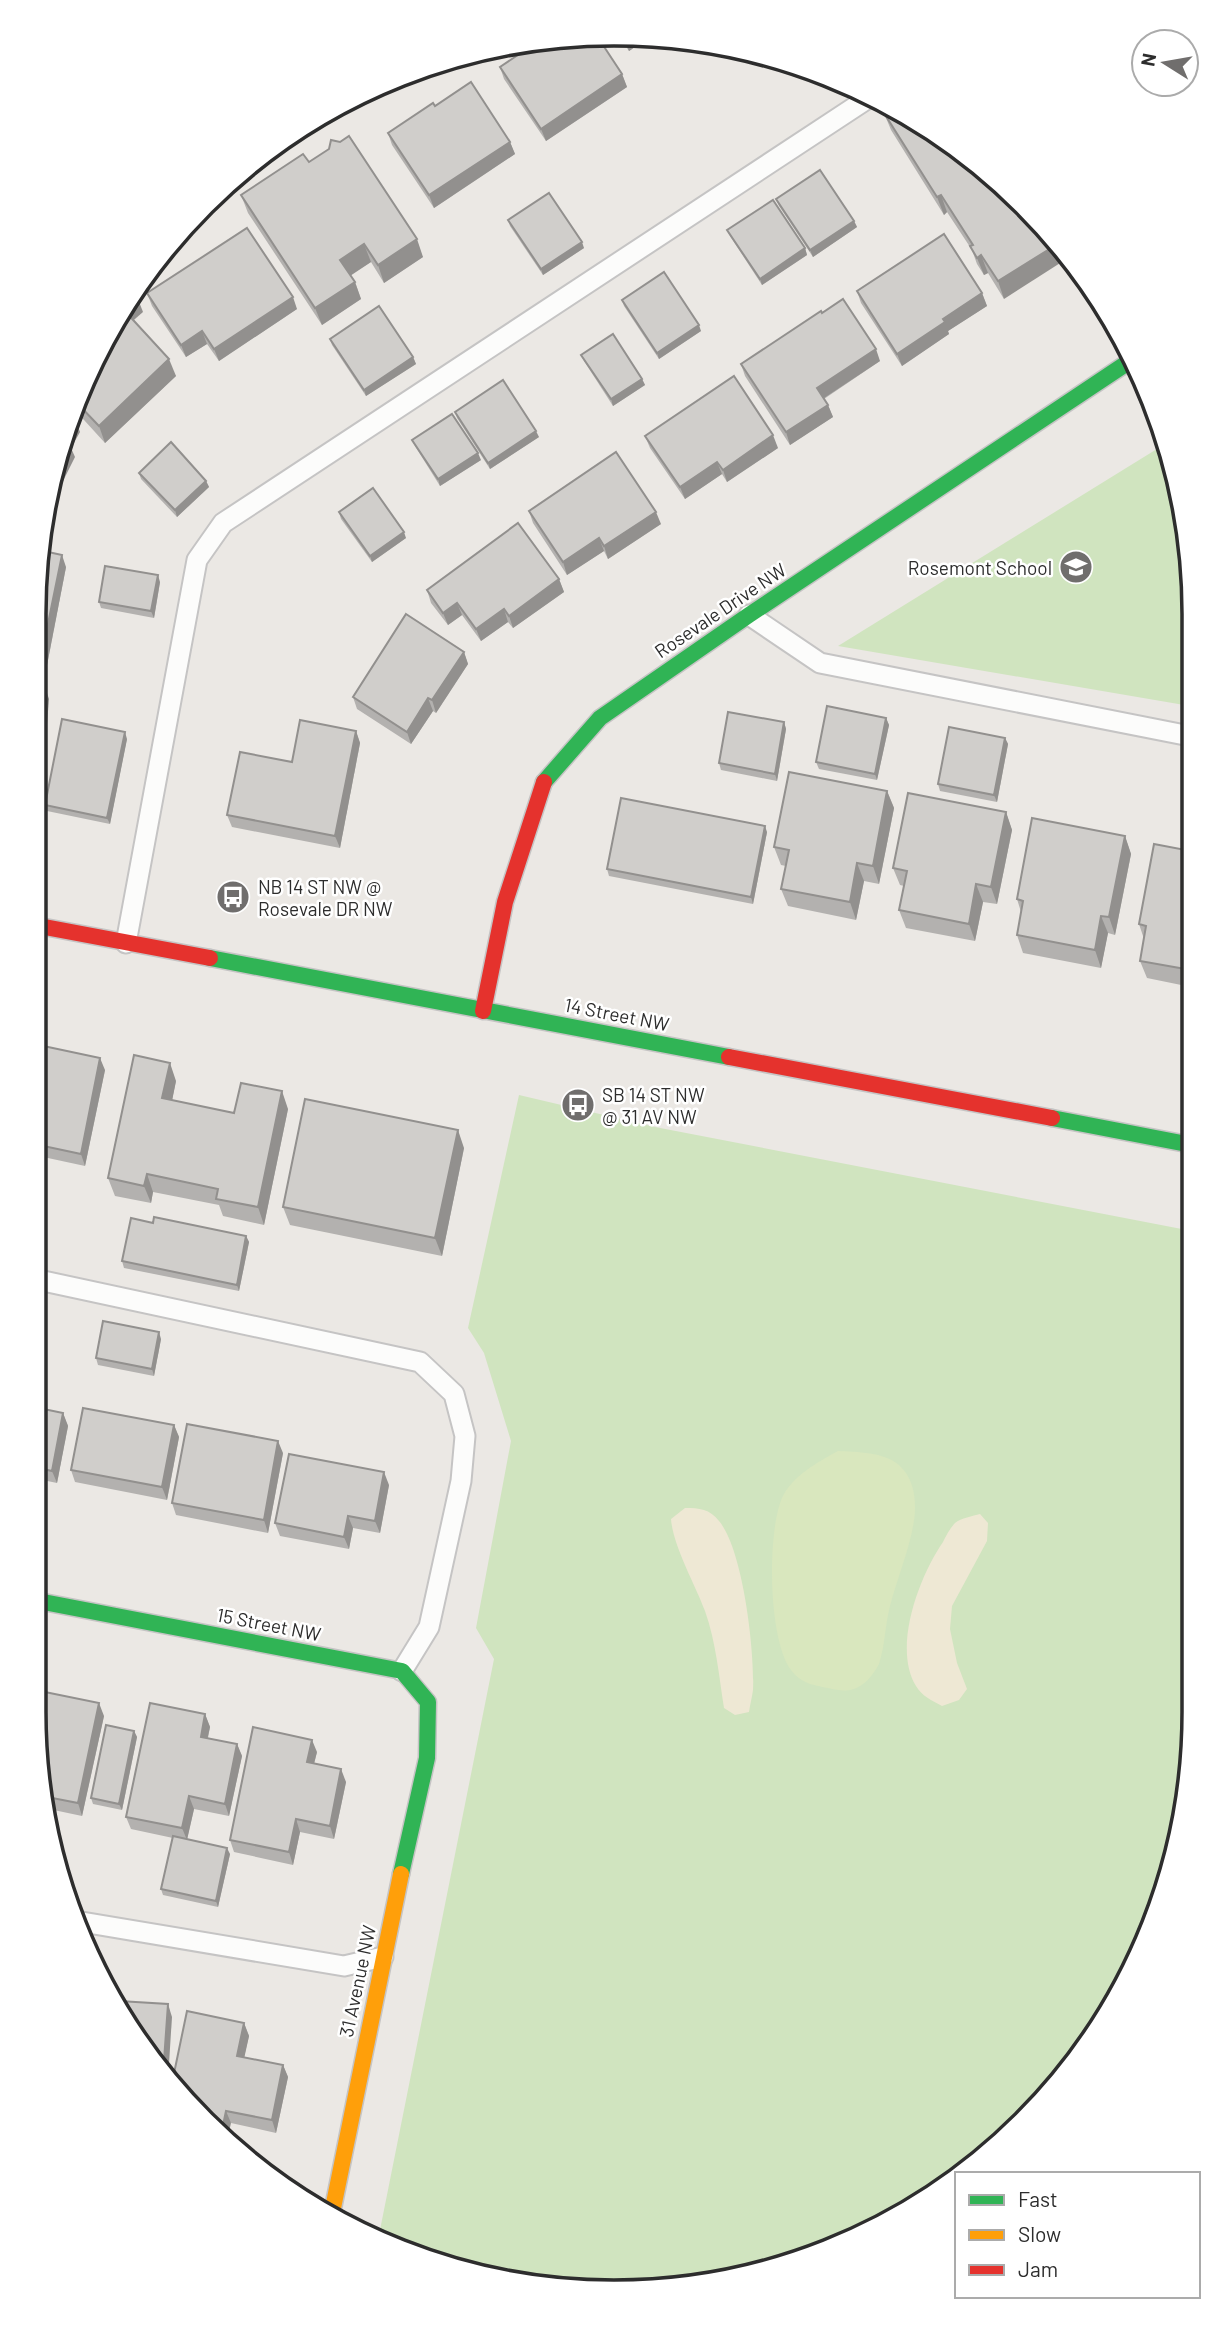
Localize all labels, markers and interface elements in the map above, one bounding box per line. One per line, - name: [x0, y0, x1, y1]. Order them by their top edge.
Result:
- north arrow: [1130, 28, 1200, 98]
- text: N: [1135, 51, 1160, 68]
- school or university icon: Rosemont School: [1057, 548, 1095, 586]
- place label: Rosemont School: [908, 556, 1052, 579]
- street label: Rosevale Drive NW: [650, 557, 790, 662]
- place label: NB 14 ST NW @ Rosevale DR NW: [258, 875, 393, 920]
- bus stop icon: NB 14 ST NW @ Rosevale DR NW: [214, 878, 252, 916]
- street label: 14 Street NW: [563, 993, 672, 1035]
- place label: SB 14 ST NW @ 31 AV NW: [602, 1083, 705, 1128]
- bus stop icon: SB 14 ST NW @ 31 AV NW: [559, 1086, 597, 1124]
- street label: 15 Street NW: [215, 1603, 323, 1645]
- street label: 31 Avenue NW: [334, 1923, 380, 2039]
- legend: [955, 2172, 1200, 2298]
- text: Fast: [1018, 2186, 1058, 2211]
- text: Slow: [1018, 2221, 1061, 2246]
- text: Jam: [1018, 2256, 1058, 2281]

